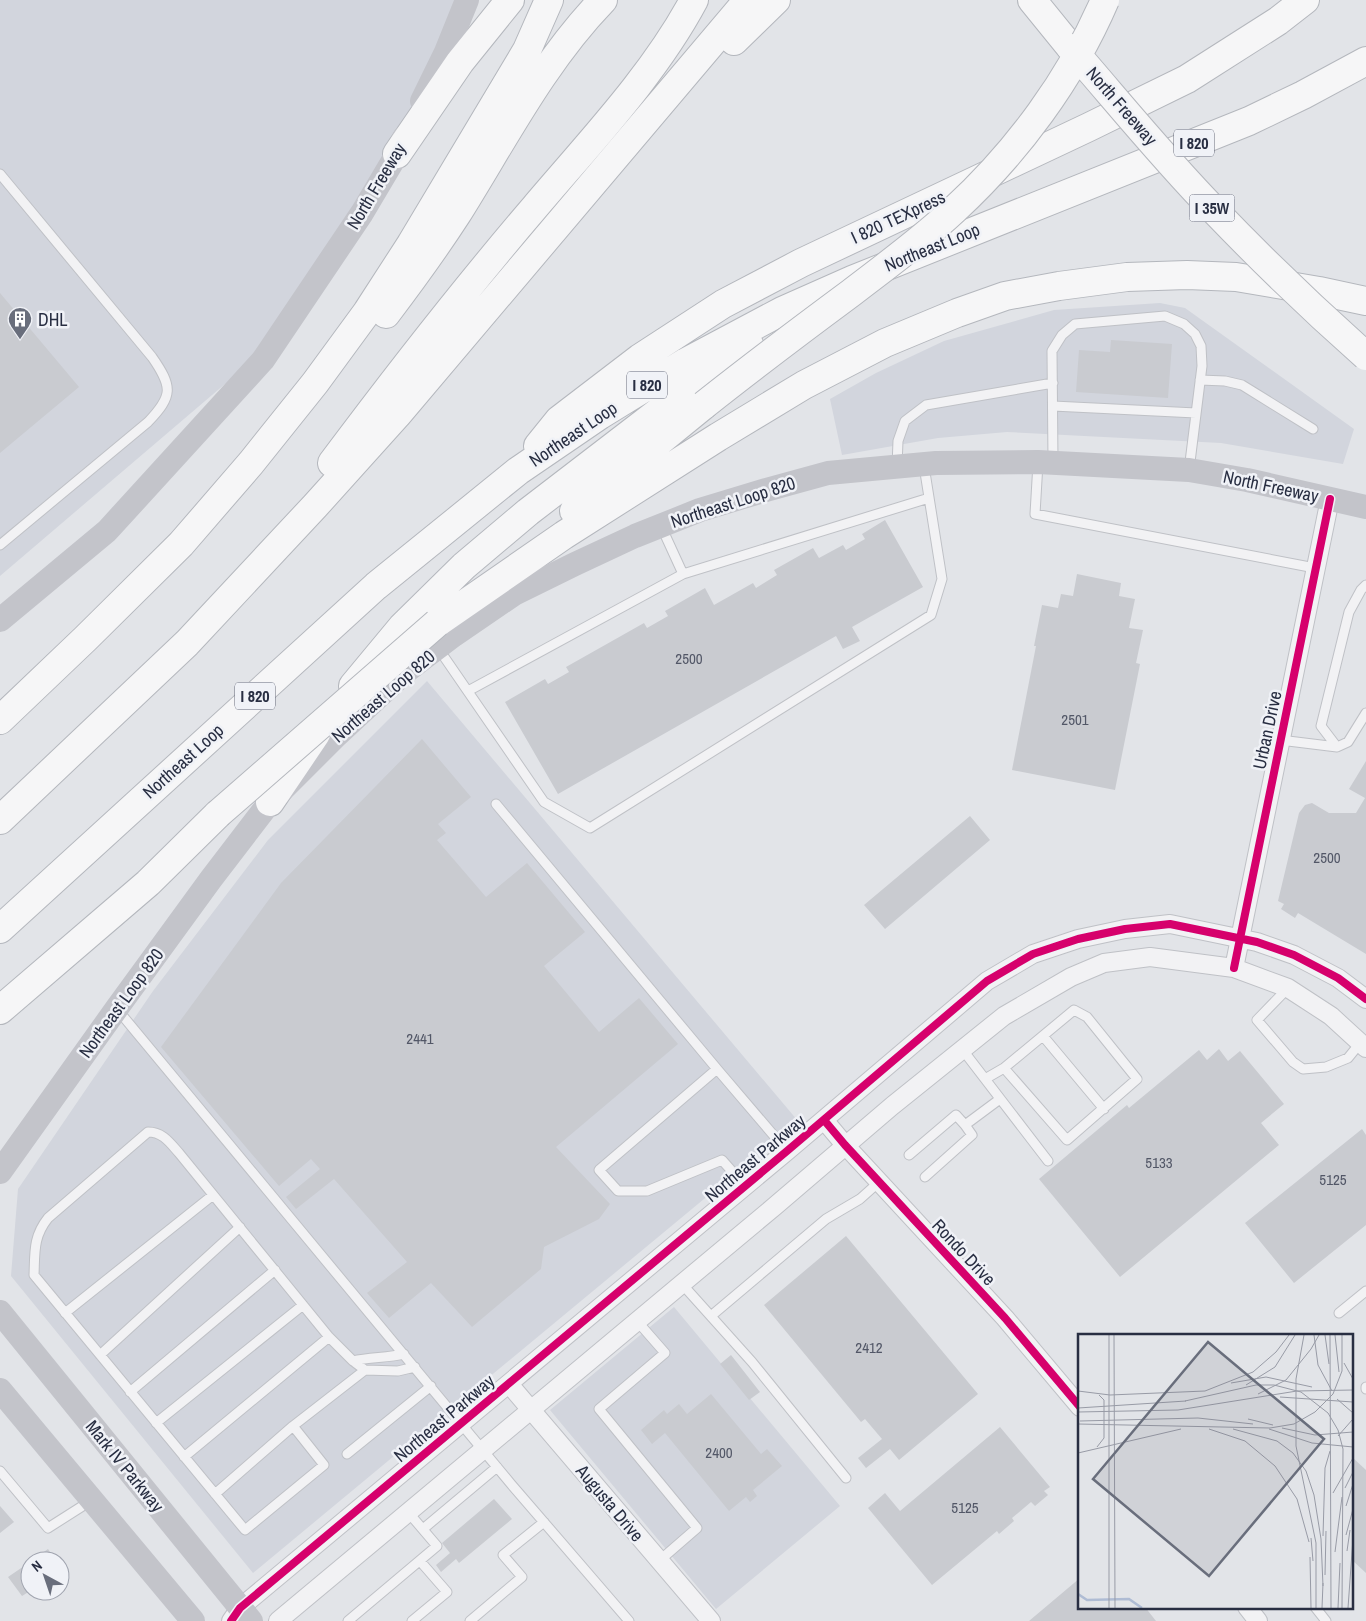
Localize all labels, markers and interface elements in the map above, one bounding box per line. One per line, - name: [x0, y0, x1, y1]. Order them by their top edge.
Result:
- street label: North Freeway: [1081, 61, 1164, 151]
- road number: I 820: [1174, 130, 1214, 156]
- street label: North Freeway: [340, 138, 412, 234]
- street label: I 820 TEXpress: [847, 184, 949, 250]
- road number: I 35W: [1190, 194, 1234, 222]
- street label: Northeast Loop: [881, 217, 983, 277]
- building icon: DHL: [7, 306, 33, 340]
- place label: DHL: [38, 307, 68, 332]
- road number: I 820: [627, 372, 667, 398]
- street label: Northeast Loop: [524, 395, 622, 473]
- street label: North Freeway: [1221, 464, 1322, 508]
- street label: Northeast Loop 820: [667, 470, 799, 534]
- street label: Northeast Loop 820: [326, 644, 440, 748]
- house number: 2500: [675, 648, 703, 669]
- road number: I 820: [235, 682, 275, 709]
- street label: Urban Drive: [1247, 688, 1287, 772]
- house number: 2501: [1061, 709, 1089, 730]
- street label: Northeast Loop: [137, 718, 229, 804]
- house number: 2500: [1313, 847, 1341, 868]
- street label: Northeast Loop 820: [73, 943, 169, 1063]
- house number: 2441: [406, 1028, 434, 1049]
- street label: Northeast Parkway: [699, 1108, 811, 1208]
- house number: 5133: [1145, 1152, 1173, 1173]
- house number: 5125: [1319, 1169, 1347, 1190]
- street label: Rondo Drive: [927, 1213, 1001, 1291]
- inset map: [1078, 1334, 1354, 1608]
- house number: 2412: [855, 1337, 883, 1358]
- street label: Northeast Parkway: [388, 1368, 500, 1468]
- street label: Mark IV Parkway: [80, 1415, 170, 1518]
- house number: 2400: [705, 1442, 733, 1463]
- street label: Augusta Drive: [570, 1458, 650, 1547]
- house number: 5125: [951, 1497, 979, 1518]
- north arrow: [20, 1551, 70, 1601]
- text: N: [28, 1556, 46, 1576]

